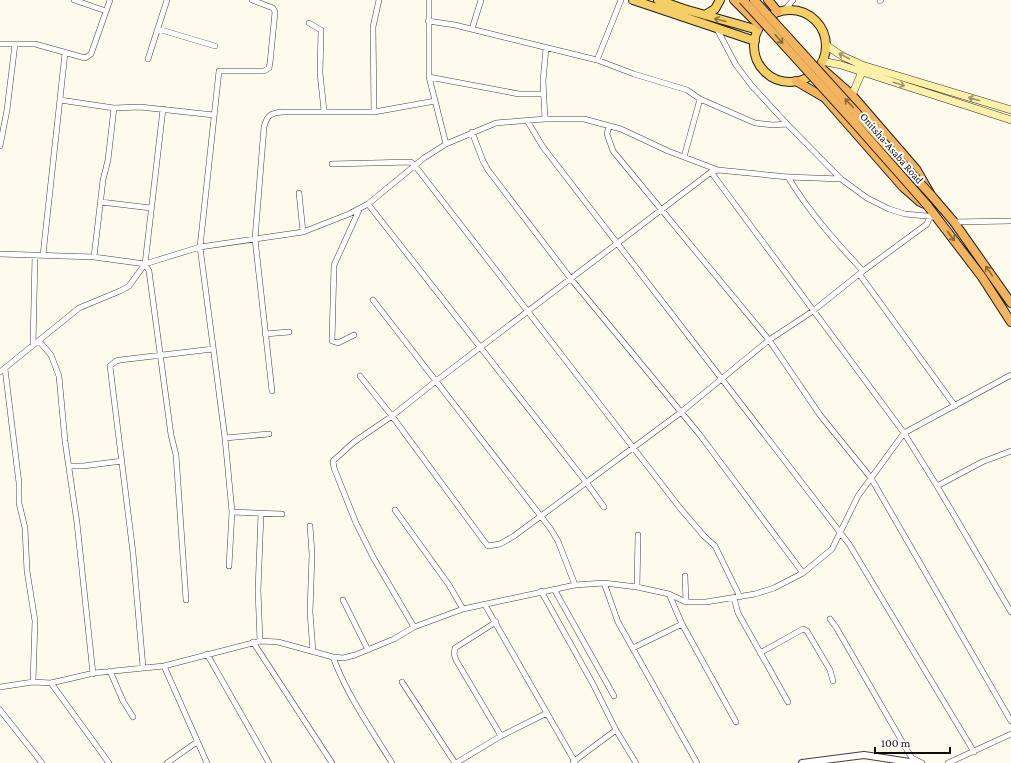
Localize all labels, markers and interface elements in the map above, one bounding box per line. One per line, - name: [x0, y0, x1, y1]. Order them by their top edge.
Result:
- one-way arrow: [714, 15, 727, 23]
- one-way arrow: [774, 34, 783, 44]
- one-way arrow: [838, 51, 850, 59]
- one-way arrow: [892, 81, 905, 88]
- one-way arrow: [967, 95, 980, 102]
- one-way arrow: [844, 98, 854, 108]
- street label: Onitsha-Asaba Road: [858, 110, 926, 186]
- one-way arrow: [947, 230, 955, 241]
- one-way arrow: [985, 266, 993, 277]
- scale bar: [875, 729, 950, 755]
- text: 100 m: [881, 736, 911, 750]

